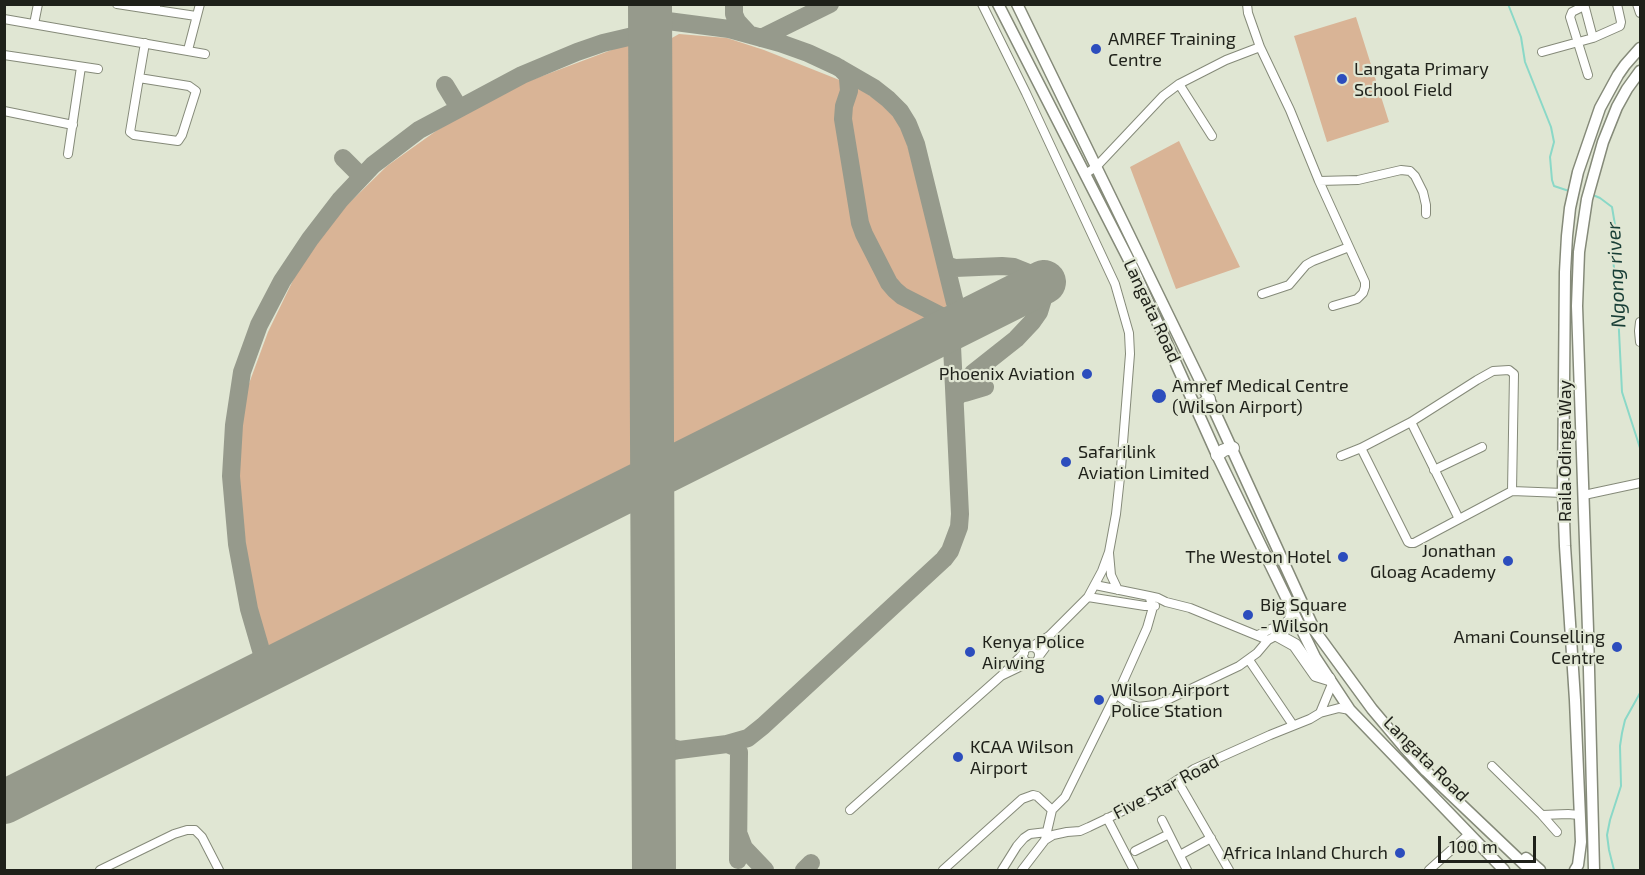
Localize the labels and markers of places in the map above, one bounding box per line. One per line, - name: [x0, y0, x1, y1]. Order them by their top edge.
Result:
- place label: AMREF Training Centre: [1108, 28, 1236, 70]
- marker: AMREF Training Centre: [1089, 42, 1103, 56]
- place label: Langata Primary School Field: [1354, 58, 1489, 100]
- marker: Langata Primary School Field: [1335, 72, 1349, 86]
- place label: Phoenix Aviation: [939, 363, 1075, 385]
- marker: Phoenix Aviation: [1080, 367, 1094, 381]
- place label: Amref Medical Centre (Wilson Airport): [1172, 375, 1349, 418]
- marker: Amref Medical Centre (Wilson Airport): [1150, 387, 1168, 405]
- place label: Safarilink Aviation Limited: [1078, 441, 1210, 484]
- marker: Safarilink Aviation Limited: [1059, 455, 1073, 469]
- place label: Jonathan Gloag Academy: [1370, 540, 1496, 582]
- place label: The Weston Hotel: [1185, 546, 1331, 568]
- marker: The Weston Hotel: [1336, 550, 1350, 564]
- marker: Jonathan Gloag Academy: [1501, 554, 1515, 568]
- place label: Big Square - Wilson: [1260, 594, 1347, 636]
- marker: Big Square - Wilson: [1241, 608, 1255, 622]
- place label: Amani Counselling Centre: [1454, 626, 1605, 668]
- place label: Kenya Police Airwing: [982, 631, 1085, 674]
- marker: Amani Counselling Centre: [1610, 640, 1624, 654]
- marker: Kenya Police Airwing: [963, 645, 977, 659]
- place label: Wilson Airport Police Station: [1111, 679, 1229, 722]
- marker: Wilson Airport Police Station: [1092, 693, 1106, 707]
- place label: KCAA Wilson Airport: [970, 736, 1074, 778]
- marker: KCAA Wilson Airport: [951, 750, 965, 764]
- place label: Africa Inland Church: [1223, 842, 1388, 864]
- marker: Africa Inland Church: [1393, 846, 1407, 860]

